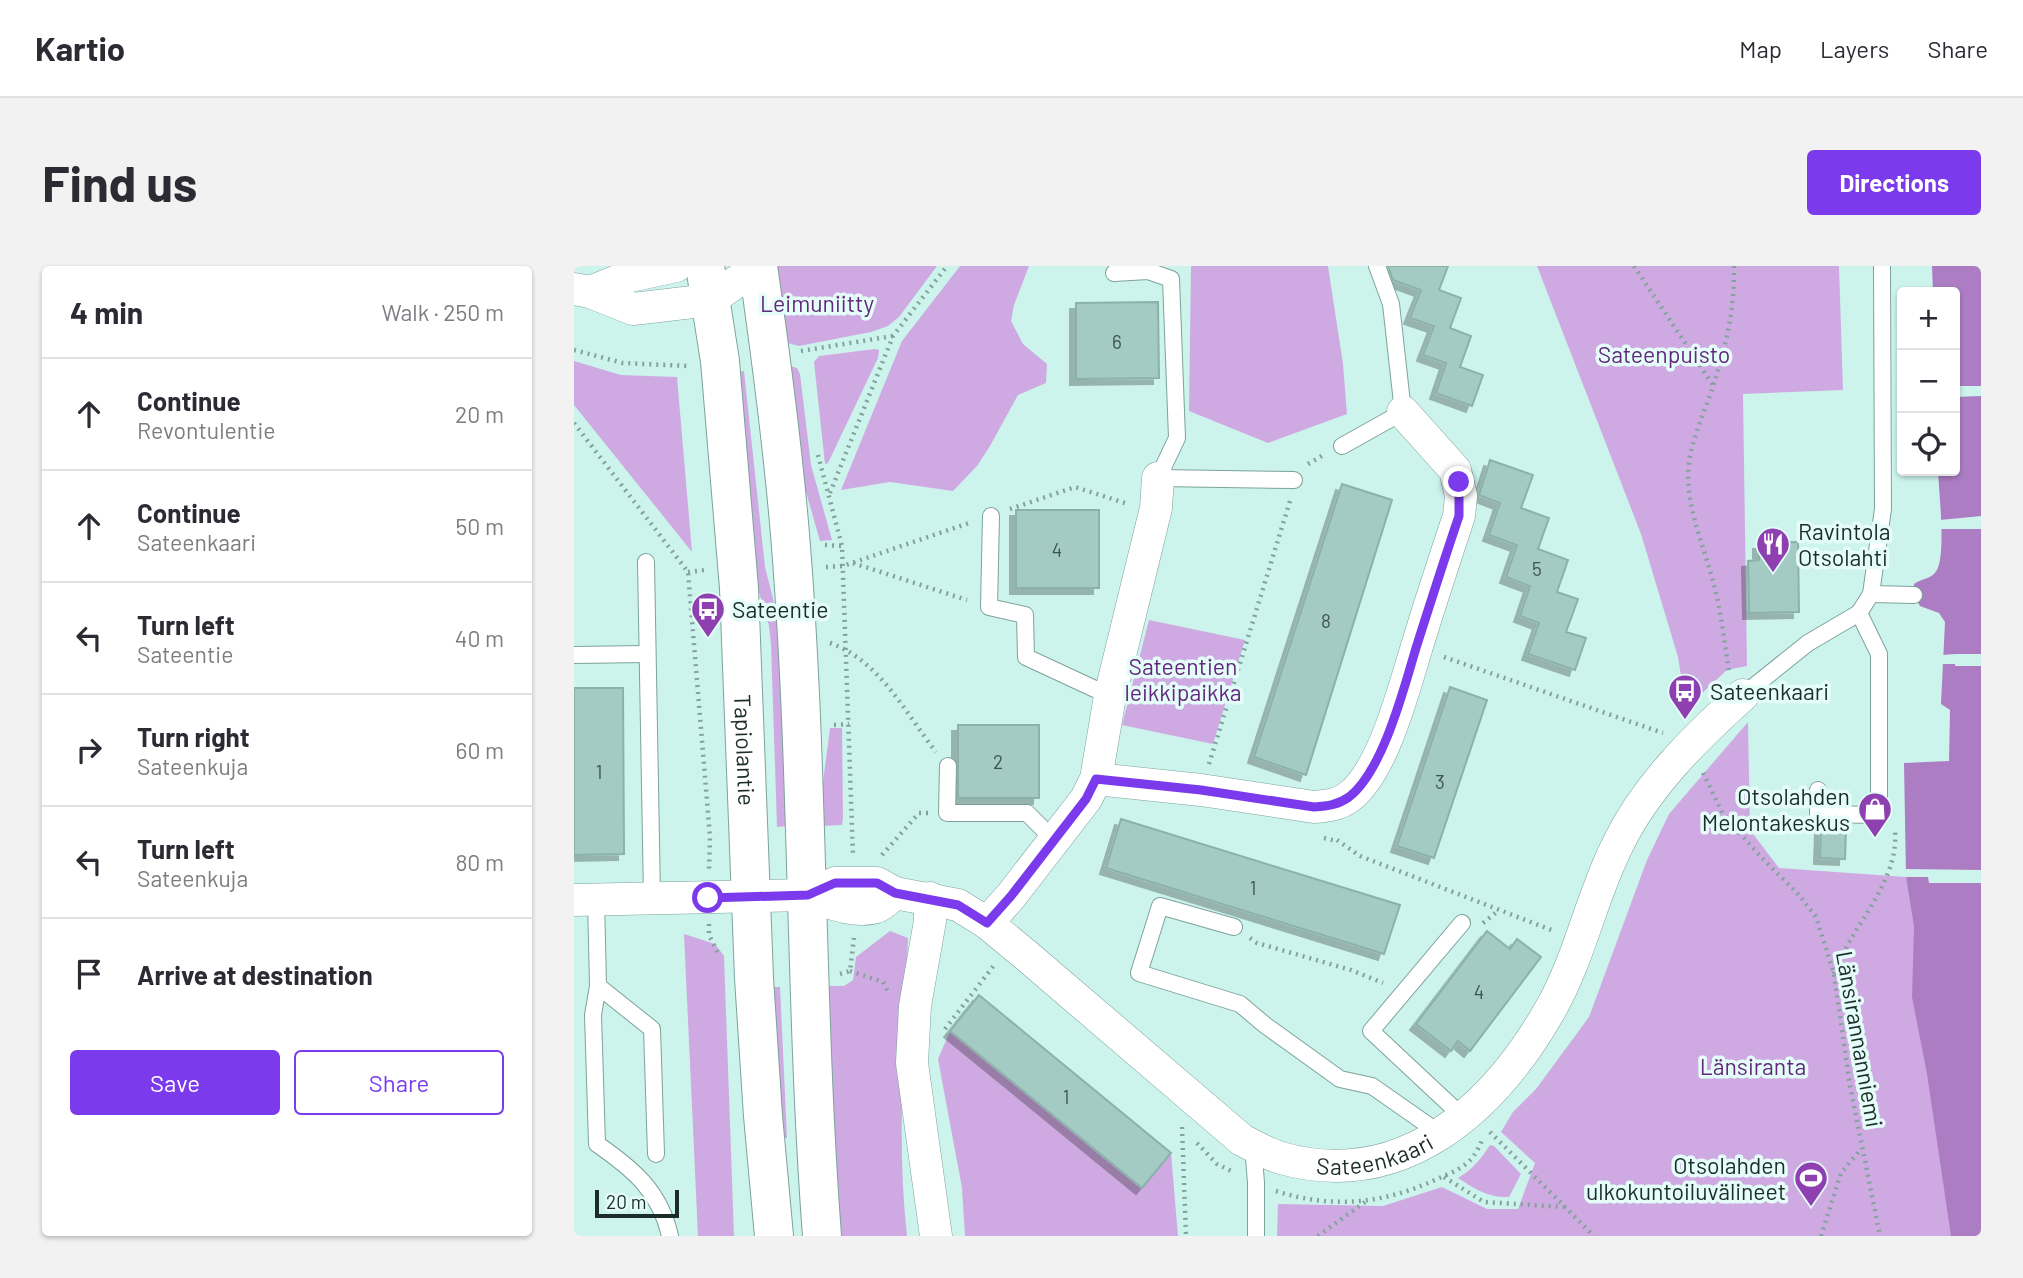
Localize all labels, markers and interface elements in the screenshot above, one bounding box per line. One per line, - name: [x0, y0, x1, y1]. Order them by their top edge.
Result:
- text: Kartio: [35, 28, 125, 68]
- text: Map: [1739, 34, 1782, 63]
- text: Layers: [1820, 34, 1889, 63]
- text: Share: [1927, 34, 1988, 63]
- button: Directions: [1807, 150, 1981, 215]
- text: Find us: [42, 153, 197, 212]
- map controls: [1897, 287, 1960, 476]
- button: +: [1897, 287, 1960, 350]
- park label: Leimuniitty: [760, 289, 874, 317]
- text: 4 min: [70, 294, 143, 330]
- text: Walk · 250 m: [382, 298, 504, 326]
- house number: 6: [1112, 330, 1122, 353]
- park label: Sateenpuisto: [1598, 340, 1730, 368]
- button: −: [1897, 350, 1960, 413]
- text: Continue: [137, 385, 241, 416]
- icon: ahead: [70, 395, 108, 433]
- text: 20 m: [455, 400, 504, 428]
- button: locate: [1897, 413, 1960, 476]
- text: Revontulentie: [137, 416, 276, 444]
- route end: [1443, 466, 1474, 497]
- text: Continue: [137, 497, 241, 528]
- icon: ahead: [70, 507, 108, 545]
- text: 50 m: [456, 512, 504, 540]
- place label: Ravintola Otsolahti: [1798, 517, 1890, 571]
- restaurant icon: Ravintola Otsolahti: [1754, 525, 1792, 574]
- text: Sateenkaari: [137, 528, 256, 556]
- house number: 4: [1052, 538, 1062, 561]
- house number: 5: [1532, 557, 1542, 580]
- bus stop icon: Sateentie: [689, 590, 727, 639]
- place label: Sateentie: [732, 595, 829, 623]
- text: Turn left: [137, 609, 235, 640]
- house number: 8: [1321, 609, 1331, 632]
- icon: left: [70, 619, 108, 657]
- text: 40 m: [455, 624, 504, 652]
- text: Sateentie: [137, 640, 234, 668]
- park label: Sateentien leikkipaikka: [1124, 652, 1242, 706]
- bus stop icon: Sateenkaari: [1666, 672, 1704, 721]
- place label: Sateenkaari: [1710, 677, 1829, 705]
- street label: Tapiolantie: [729, 694, 761, 806]
- text: Turn right: [137, 721, 250, 752]
- icon: right: [70, 731, 108, 769]
- text: 60 m: [456, 736, 504, 764]
- house number: 2: [993, 750, 1003, 773]
- text: Sateenkuja: [137, 752, 248, 780]
- house number: 1: [596, 760, 602, 783]
- house number: 3: [1435, 770, 1445, 793]
- place label: Otsolahden Melontakeskus: [1702, 782, 1850, 836]
- shop icon: Otsolahden Melontakeskus: [1856, 790, 1894, 839]
- text: Turn left: [137, 833, 235, 864]
- icon: left: [70, 843, 108, 881]
- text: 80 m: [455, 848, 504, 876]
- text: Sateenkuja: [137, 864, 248, 892]
- house number: 1: [1250, 876, 1256, 899]
- route start: [692, 882, 723, 913]
- street label: Länsirannanniemi: [1831, 949, 1889, 1129]
- icon: arrive: [70, 955, 108, 993]
- text: Arrive at destination: [137, 959, 373, 990]
- house number: 4: [1474, 980, 1484, 1003]
- button: Save: [70, 1050, 280, 1115]
- button: Share: [294, 1050, 504, 1115]
- park label: Länsiranta: [1700, 1052, 1806, 1080]
- house number: 1: [1063, 1085, 1069, 1108]
- street label: Sateenkaari: [1316, 1127, 1438, 1180]
- place label: Otsolahden ulkokuntoiluvälineet: [1586, 1151, 1786, 1205]
- sports icon: Otsolahden ulkokuntoiluvälineet: [1792, 1159, 1830, 1208]
- scale bar: [595, 1187, 679, 1219]
- text: 20 m: [606, 1190, 646, 1213]

